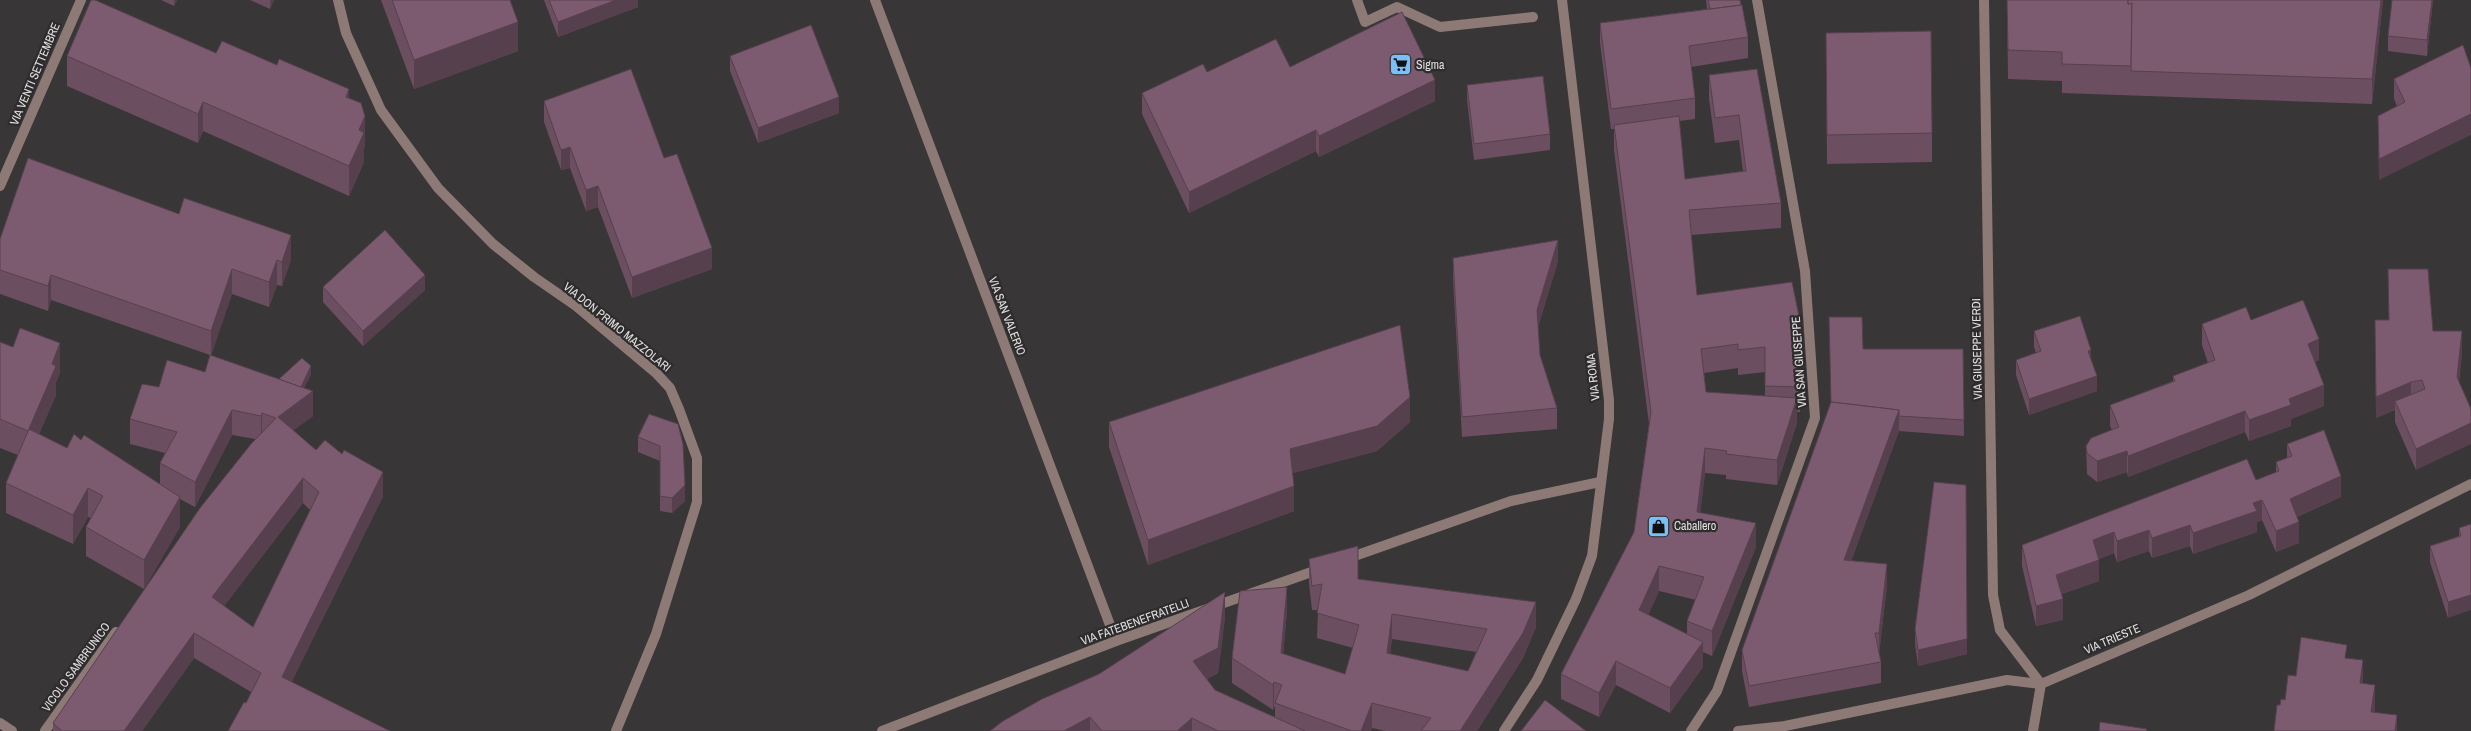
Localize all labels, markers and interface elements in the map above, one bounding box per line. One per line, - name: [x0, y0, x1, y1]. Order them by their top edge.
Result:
- street label: VIA VENTI SETTEMBRE: [6, 20, 64, 128]
- supermarket icon: Sigma: [1388, 53, 1412, 77]
- place label: Sigma: [1416, 57, 1445, 73]
- street label: VIA SAN VALERIO: [985, 274, 1029, 358]
- street label: VIA DON PRIMO MAZZOLARI: [560, 279, 674, 375]
- street label: VIA GIUSEPPE VERDI: [1968, 298, 1986, 400]
- street label: VIA SAN GIUSEPPE: [1788, 316, 1810, 408]
- street label: VIA ROMA: [1583, 352, 1603, 402]
- shop icon: Caballero: [1646, 514, 1670, 538]
- place label: Caballero: [1674, 518, 1716, 534]
- street label: VIA FATEBENEFRATELLI: [1079, 595, 1191, 649]
- street label: VICOLO SAMBRUNICO: [38, 619, 114, 715]
- street label: VIA TRIESTE: [2082, 620, 2142, 658]

